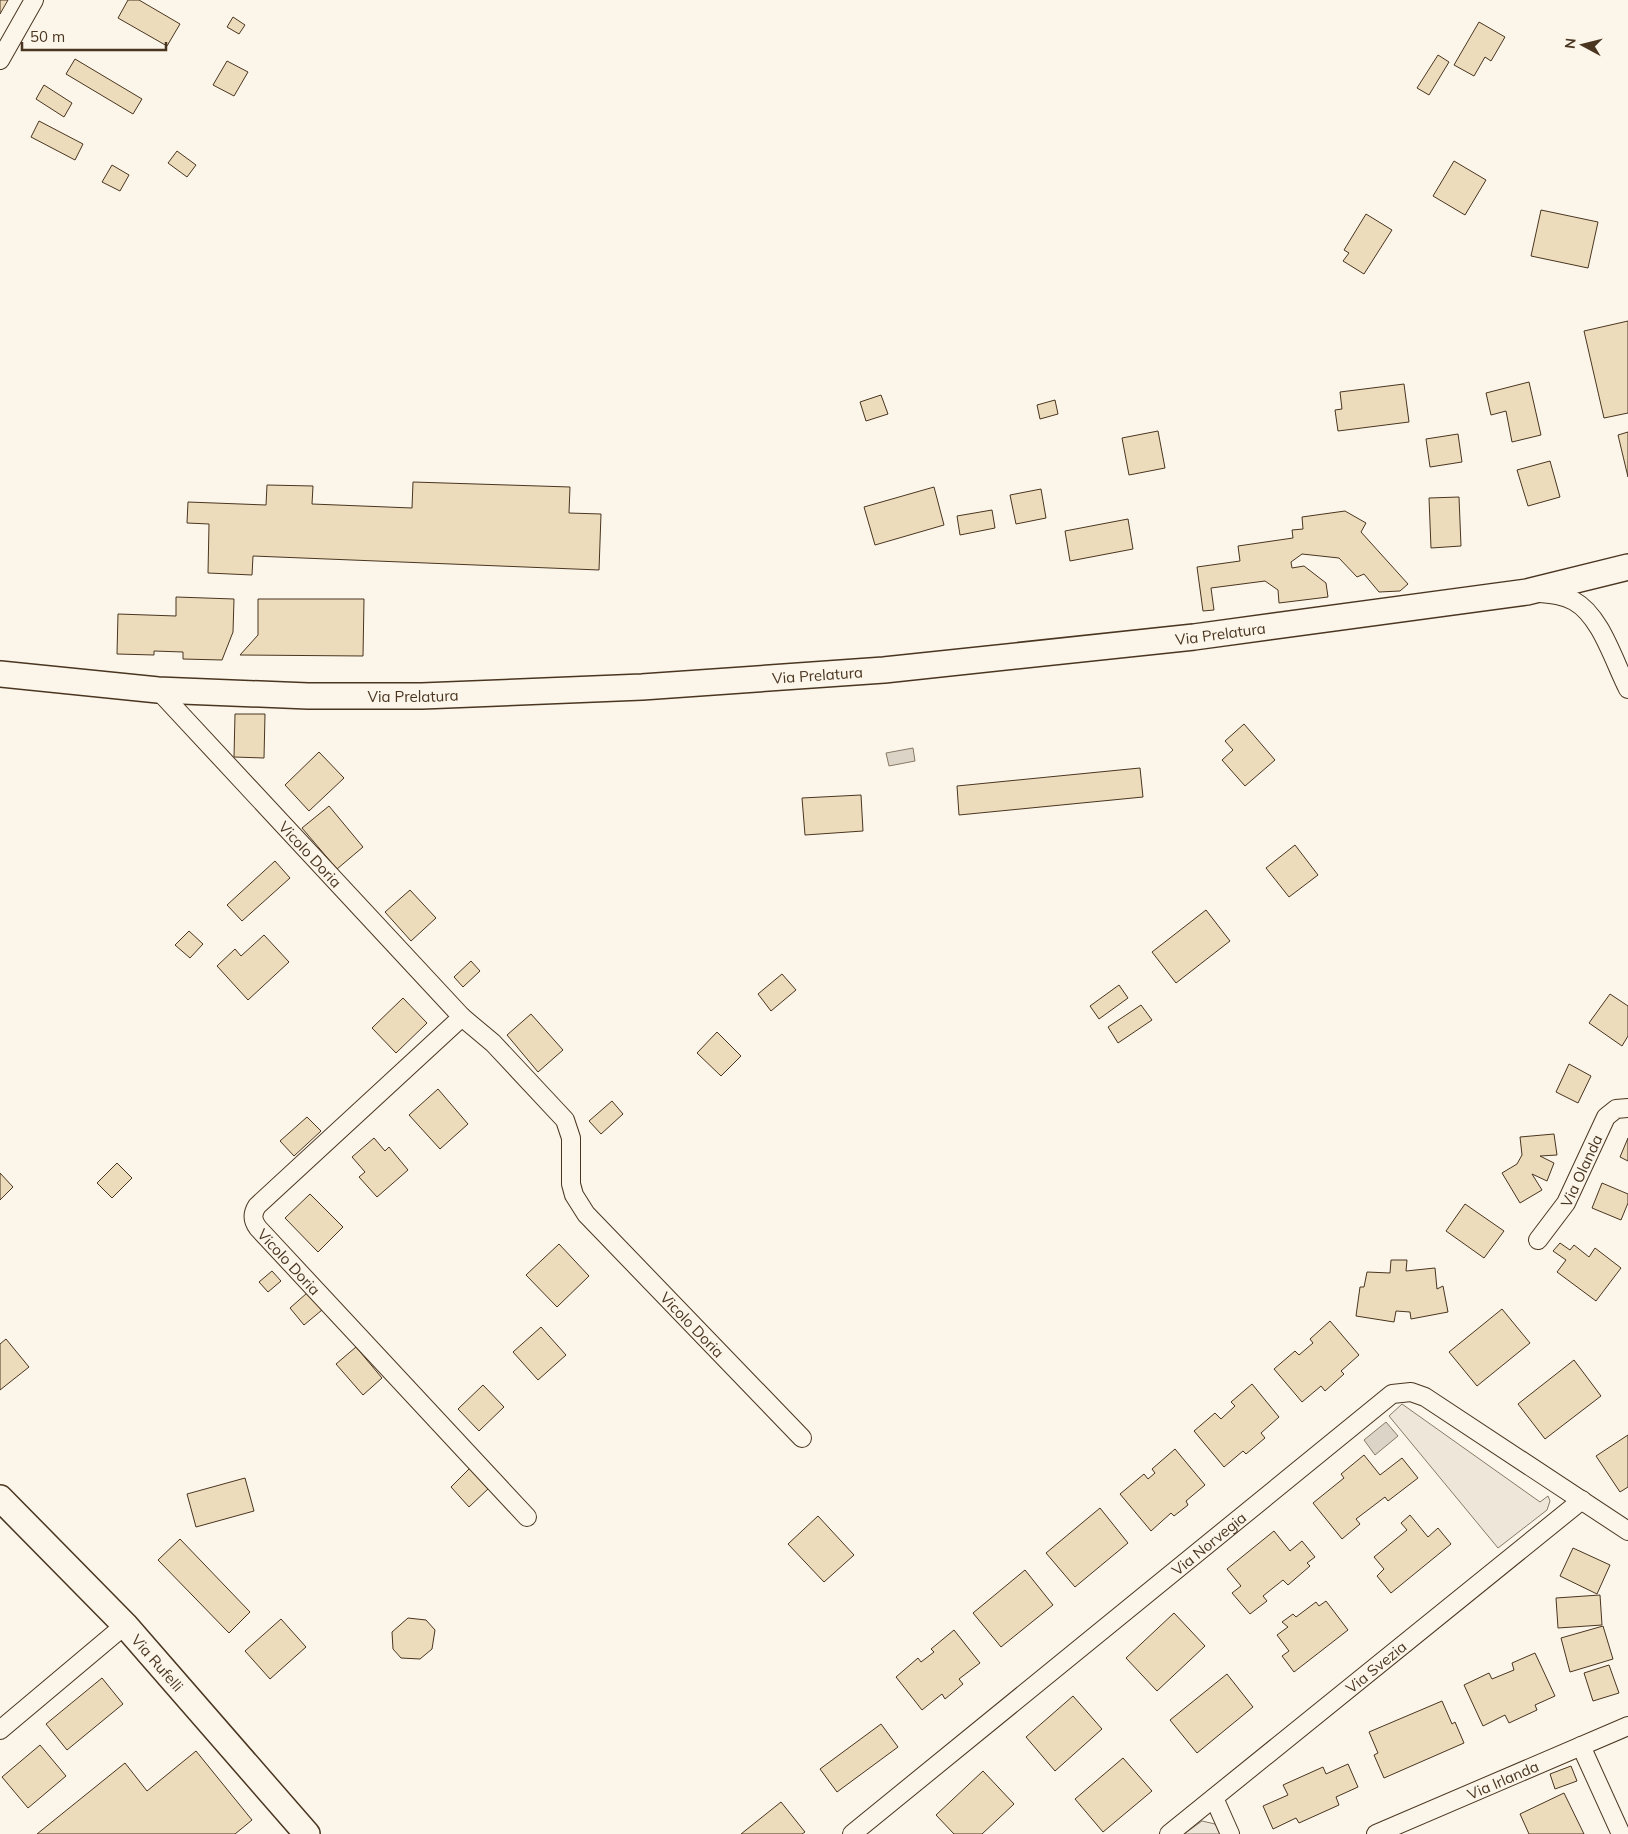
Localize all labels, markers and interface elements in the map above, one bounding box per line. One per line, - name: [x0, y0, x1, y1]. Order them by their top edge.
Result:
- scale bar: [22, 20, 166, 52]
- north arrow: [1558, 20, 1608, 70]
- text: 50 m: [30, 27, 65, 46]
- text: N: [1561, 37, 1580, 50]
- street label: Via Prelatura: [1174, 618, 1267, 648]
- street label: Via Prelatura: [771, 662, 864, 687]
- street label: Via Prelatura: [368, 685, 459, 706]
- street label: Vicolo Doria: [275, 817, 346, 891]
- street label: Via Olanda: [1556, 1131, 1606, 1210]
- street label: Vicolo Doria: [254, 1224, 325, 1299]
- street label: Vicolo Doria: [656, 1288, 728, 1361]
- street label: Via Norvegia: [1168, 1508, 1250, 1579]
- street label: Via Rufelli: [128, 1630, 188, 1695]
- street label: Via Svezia: [1342, 1637, 1410, 1697]
- street label: Via Irlanda: [1464, 1756, 1541, 1803]

